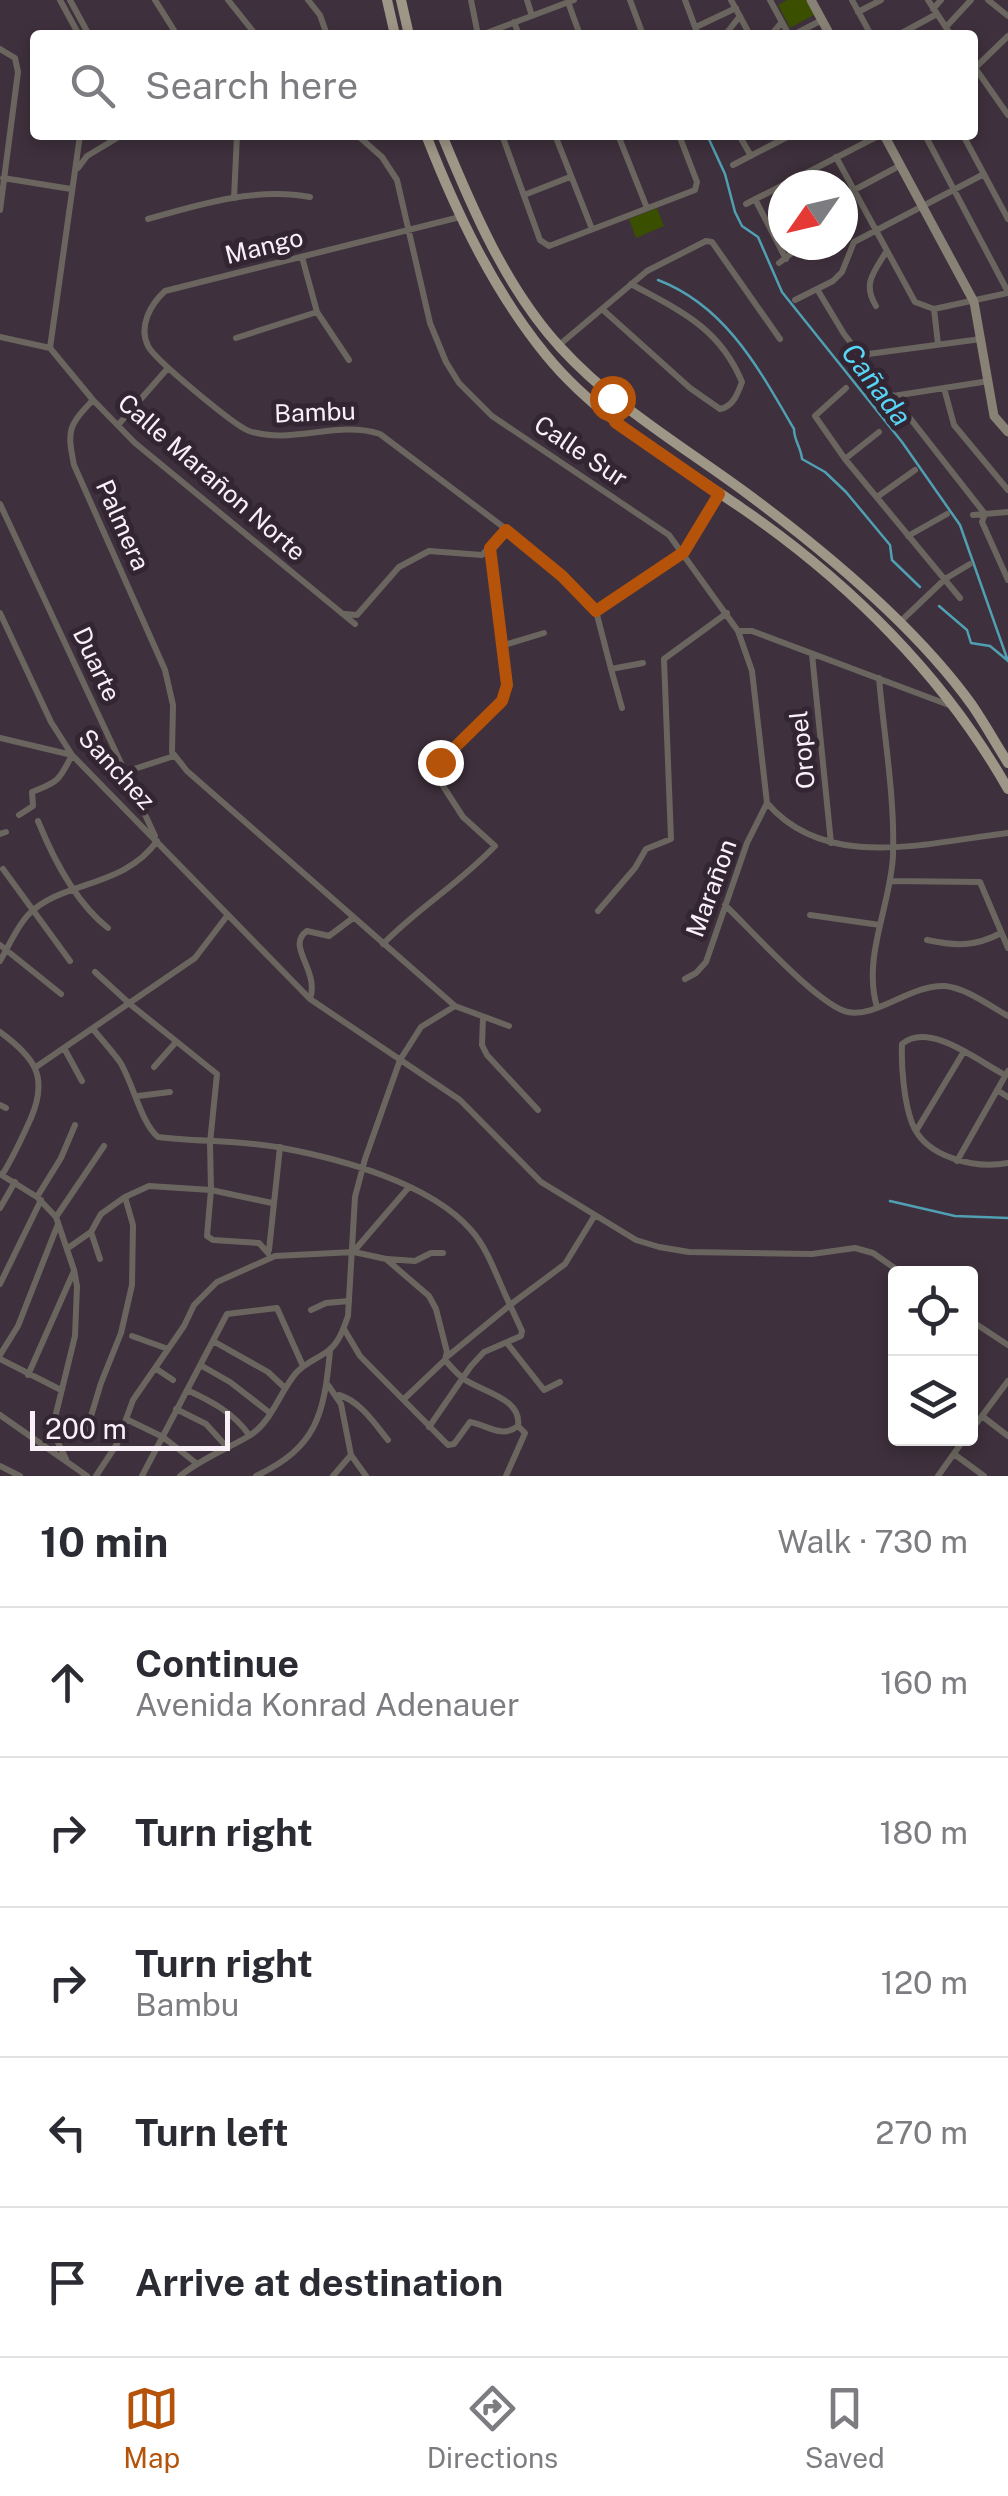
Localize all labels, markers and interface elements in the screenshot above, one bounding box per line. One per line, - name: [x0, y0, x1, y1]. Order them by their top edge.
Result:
- search box: [30, 30, 978, 140]
- icon: search: [65, 58, 120, 113]
- text: Search here: [145, 63, 358, 108]
- north arrow: [768, 170, 858, 260]
- street label: Mango: [222, 222, 306, 270]
- water label: Cañada: [835, 336, 919, 432]
- route start: [590, 376, 636, 422]
- street label: Calle Marañon Norte: [112, 387, 312, 567]
- street label: Bambu: [274, 396, 356, 428]
- street label: Calle Sur: [529, 409, 633, 493]
- street label: Palmera: [90, 475, 156, 575]
- street label: Duarte: [67, 622, 127, 706]
- street label: Oropel: [783, 709, 821, 791]
- street label: Sanchez: [72, 723, 162, 815]
- route end: [418, 740, 464, 786]
- street label: Marañon: [679, 835, 743, 941]
- map controls: [888, 1266, 978, 1446]
- button: locate: [888, 1266, 978, 1356]
- button: layers: [888, 1356, 978, 1446]
- scale bar: [30, 1406, 230, 1450]
- text: 200 m: [45, 1412, 127, 1445]
- text: 10 min: [40, 1517, 168, 1566]
- text: Walk · 730 m: [777, 1523, 968, 1560]
- text: Continue: [135, 1641, 299, 1686]
- icon: ahead: [40, 1655, 95, 1710]
- text: 160 m: [880, 1664, 968, 1701]
- text: Avenida Konrad Adenauer: [135, 1686, 519, 1723]
- icon: right: [40, 1805, 95, 1860]
- text: Turn right: [135, 1810, 313, 1855]
- text: 180 m: [879, 1814, 968, 1851]
- text: Turn right: [135, 1941, 313, 1986]
- icon: right: [40, 1955, 95, 2010]
- text: 120 m: [881, 1964, 968, 2001]
- text: Bambu: [135, 1986, 239, 2023]
- icon: left: [40, 2105, 95, 2160]
- text: Turn left: [135, 2110, 289, 2155]
- text: 270 m: [875, 2114, 968, 2151]
- icon: arrive: [40, 2255, 95, 2310]
- text: Arrive at destination: [135, 2260, 503, 2305]
- tab: Map: [123, 2381, 180, 2474]
- tab: Directions: [427, 2381, 558, 2474]
- tab: Saved: [805, 2381, 885, 2474]

